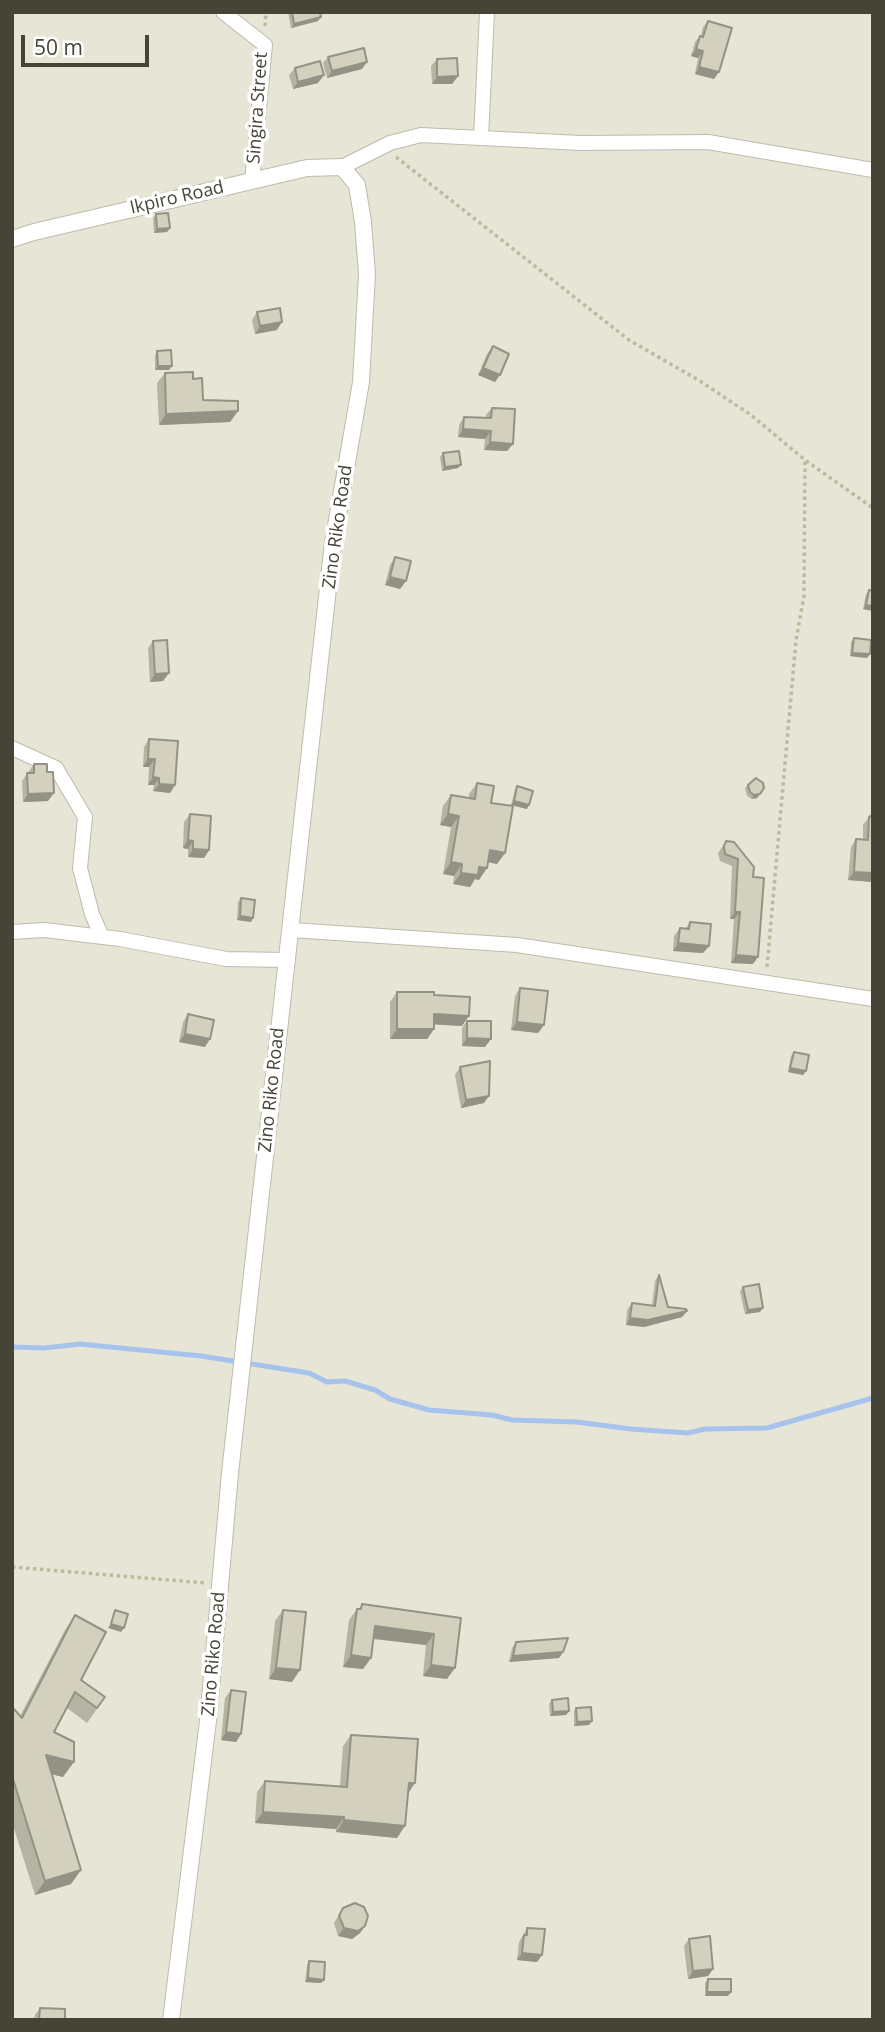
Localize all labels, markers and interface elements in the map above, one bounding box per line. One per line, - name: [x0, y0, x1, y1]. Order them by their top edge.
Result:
- scale bar: [24, 21, 152, 65]
- text: 50 m: [34, 33, 83, 61]
- street label: Singira Street: [243, 51, 273, 165]
- street label: Ikpiro Road: [128, 177, 226, 219]
- street label: Zino Riko Road: [319, 464, 357, 590]
- street label: Zino Riko Road: [255, 1027, 289, 1153]
- street label: Zino Riko Road: [198, 1591, 230, 1717]

